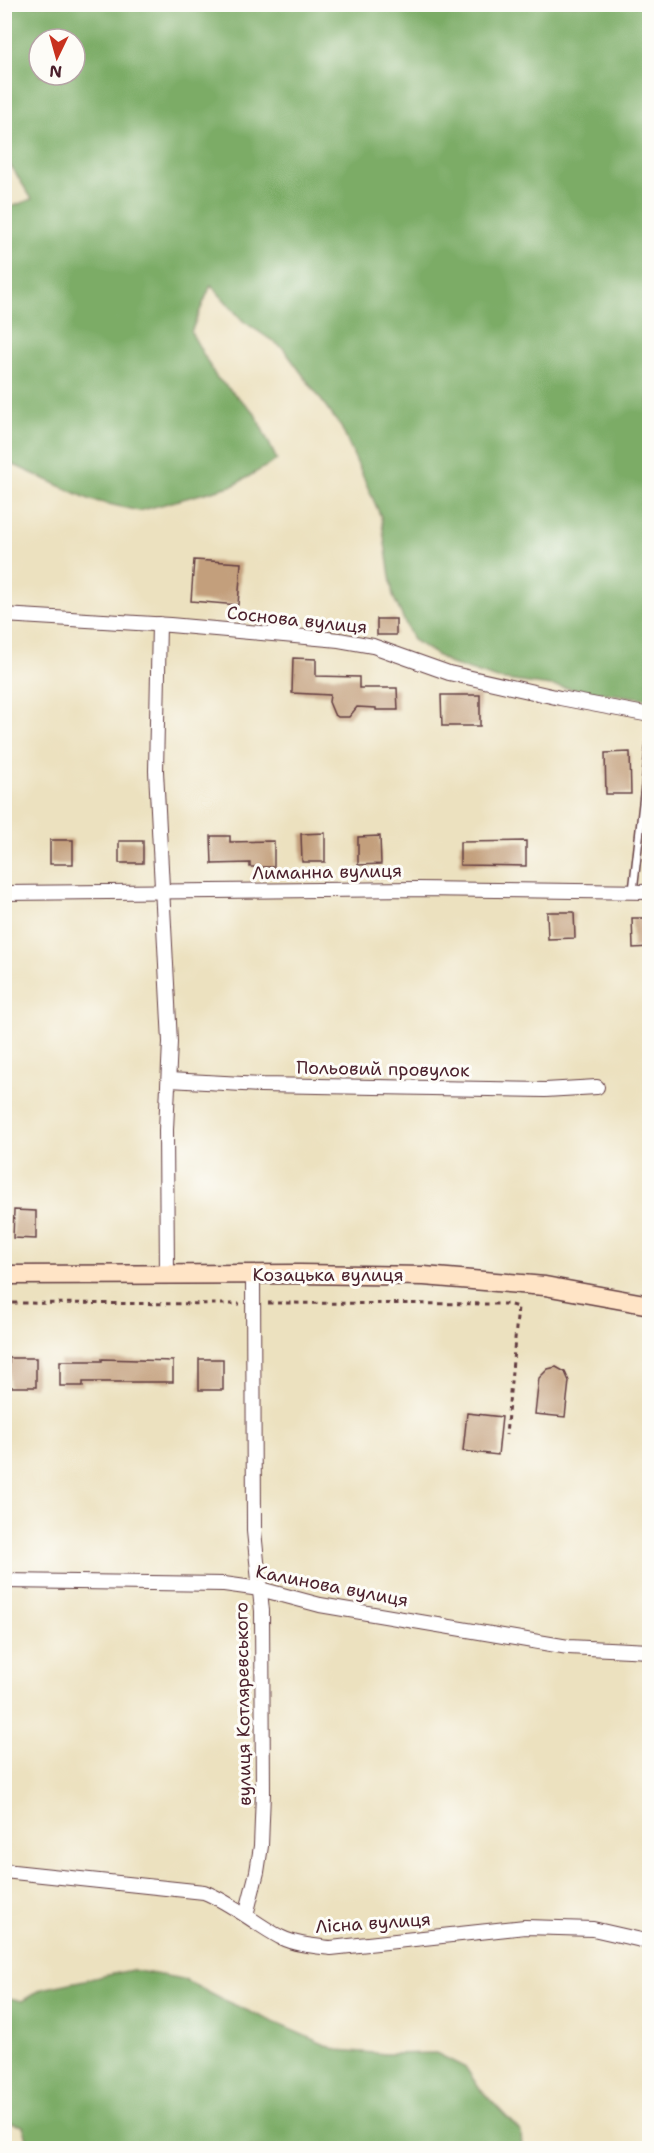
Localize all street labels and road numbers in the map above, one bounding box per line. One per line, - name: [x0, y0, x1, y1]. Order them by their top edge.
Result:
- street label: Соснова вулиця: [226, 601, 368, 639]
- street label: Лиманна вулиця: [252, 859, 402, 885]
- street label: Польовий провулок: [296, 1055, 470, 1083]
- street label: Козацька вулиця: [252, 1263, 404, 1287]
- street label: Калинова вулиця: [254, 1559, 410, 1613]
- street label: вулиця Котляревського: [229, 1602, 257, 1806]
- street label: Лісна вулиця: [314, 1907, 432, 1939]

